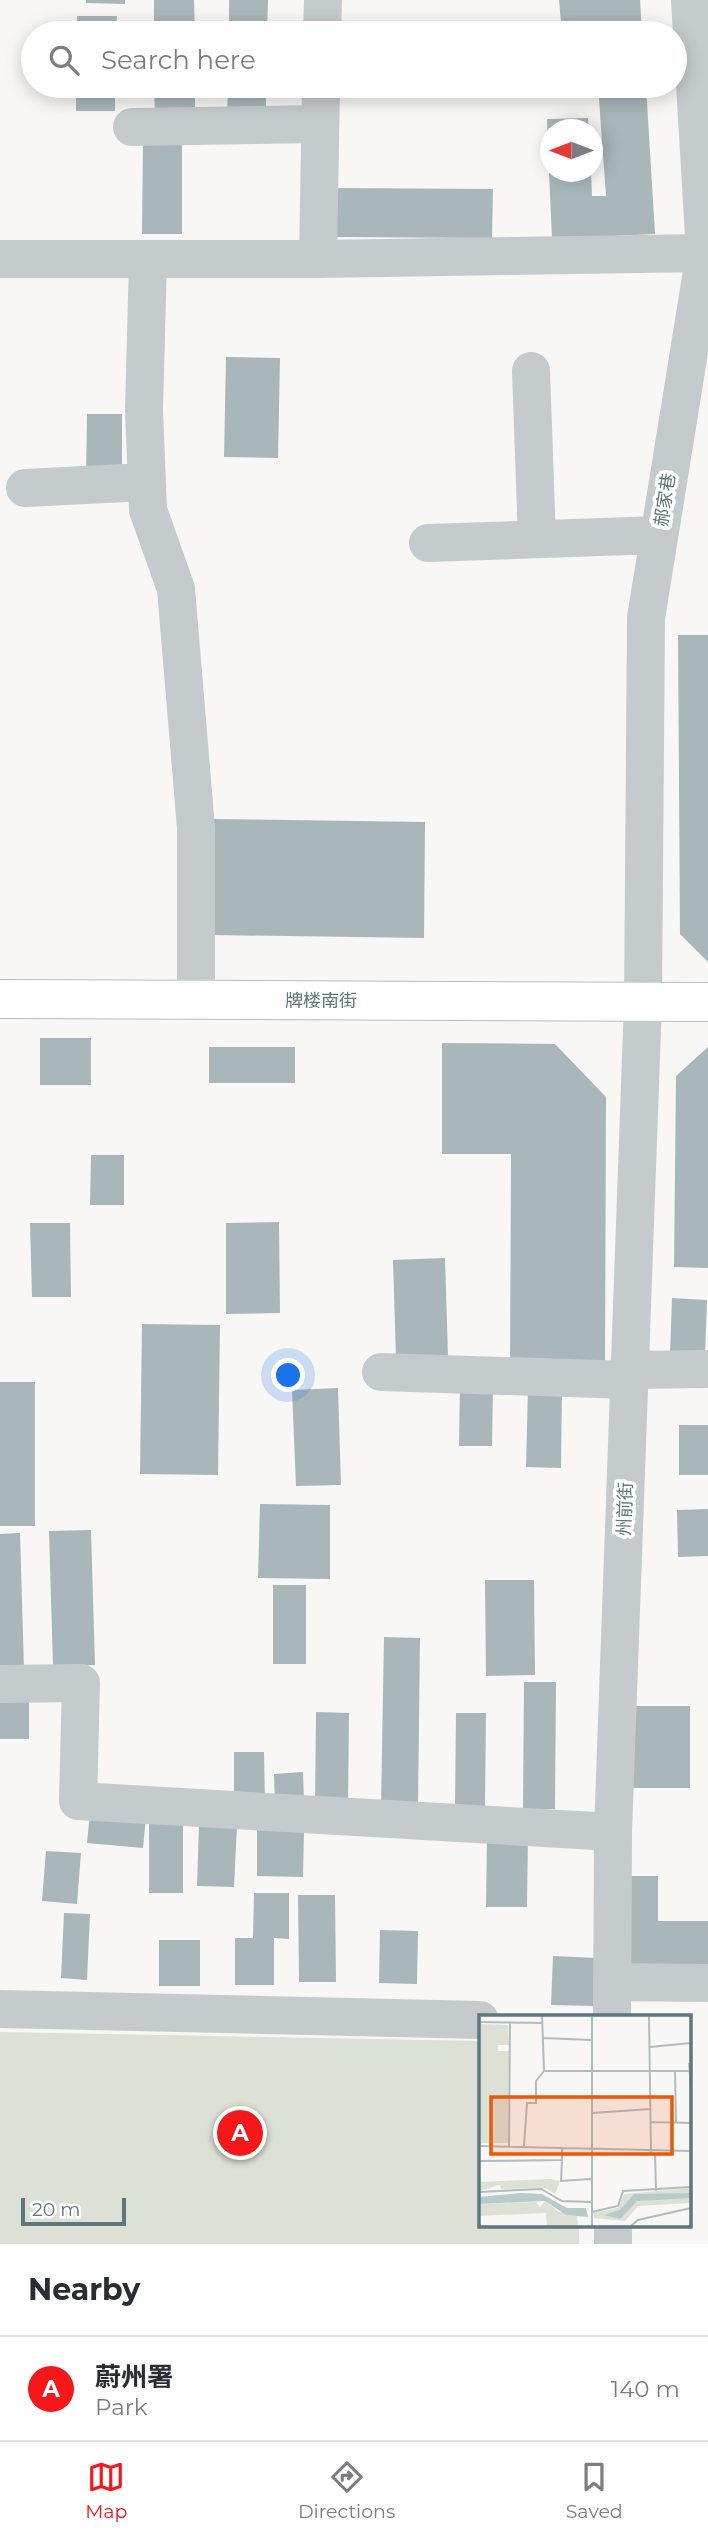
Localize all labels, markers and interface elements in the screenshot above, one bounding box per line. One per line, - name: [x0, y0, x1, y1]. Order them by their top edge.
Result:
- search box: [21, 21, 687, 98]
- icon: search: [45, 41, 83, 79]
- text: Search here: [101, 44, 256, 76]
- north arrow: [540, 119, 603, 182]
- street label: 郝家巷: [650, 472, 680, 528]
- street label: 牌楼南街: [285, 990, 357, 1012]
- your location: [271, 1358, 305, 1392]
- street label: 州前街: [613, 1482, 637, 1536]
- inset map: [479, 2015, 690, 2226]
- pin: A: [217, 2107, 263, 2159]
- scale bar: [21, 2195, 126, 2227]
- text: 20 m: [32, 2198, 80, 2221]
- text: Nearby: [28, 2271, 140, 2308]
- text: 蔚州署: [95, 2361, 173, 2393]
- text: A: [42, 2375, 60, 2403]
- text: 140 m: [611, 2375, 680, 2403]
- text: Park: [95, 2393, 148, 2421]
- tab: Map: [85, 2458, 127, 2523]
- tab: Directions: [298, 2458, 395, 2523]
- tab: Saved: [566, 2458, 623, 2523]

